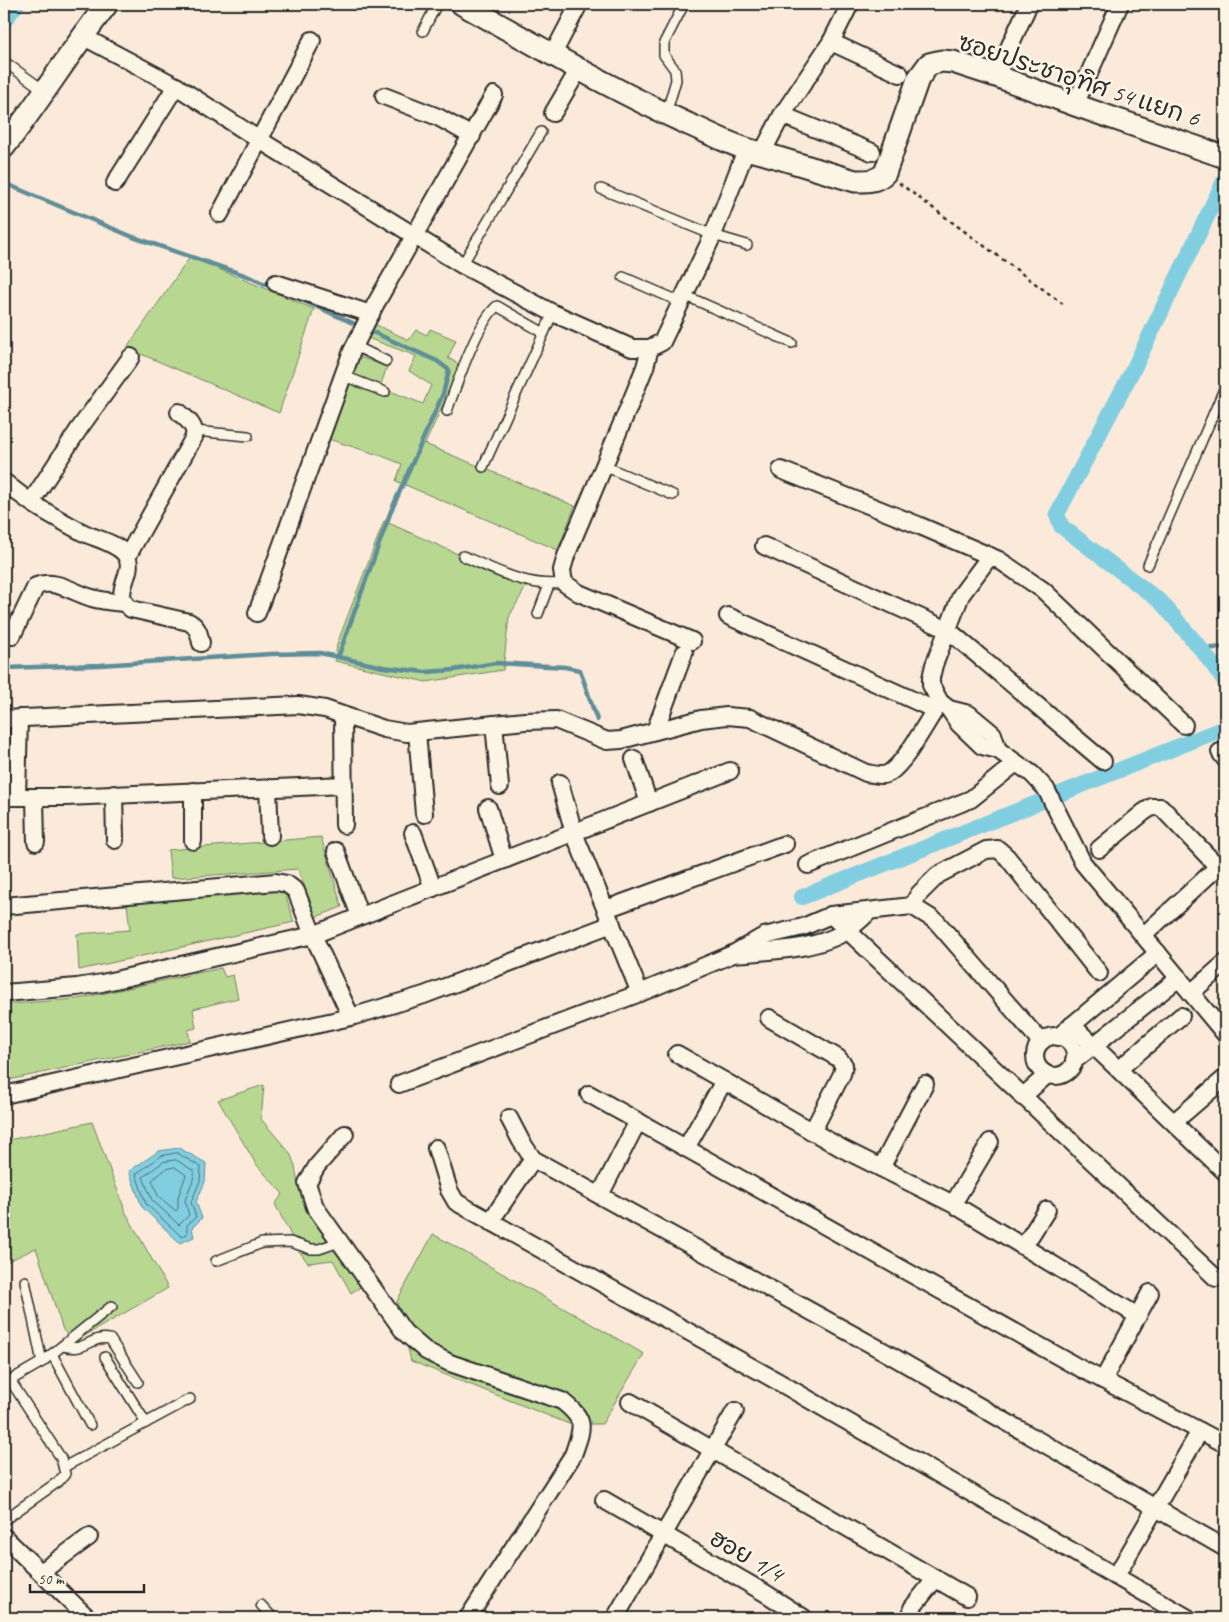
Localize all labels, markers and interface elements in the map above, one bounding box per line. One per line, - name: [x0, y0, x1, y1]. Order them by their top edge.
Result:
- street label: ซอยประชาอุทิศ 54 แยก 6: [953, 27, 1205, 136]
- street label: ฮอย 1/4: [705, 1523, 791, 1590]
- scale bar: [30, 1562, 144, 1594]
- text: 50 m: [38, 1570, 65, 1589]

